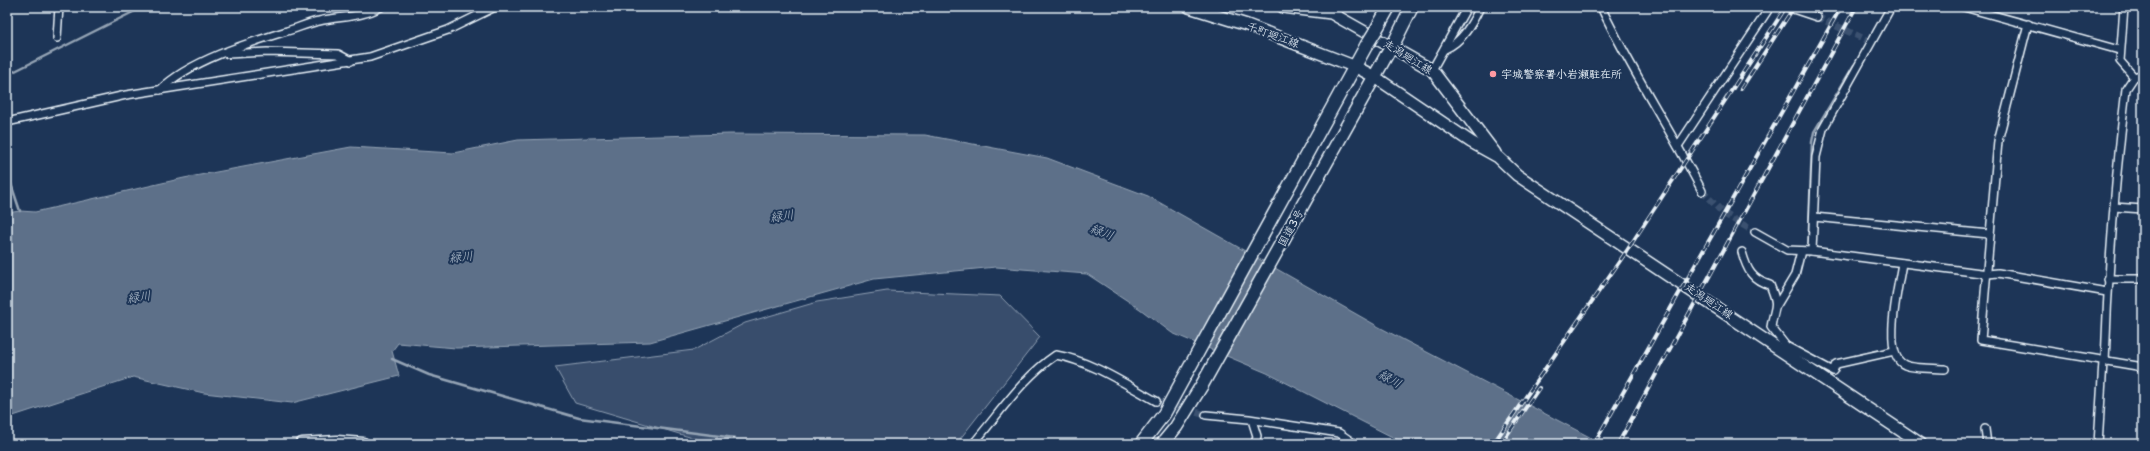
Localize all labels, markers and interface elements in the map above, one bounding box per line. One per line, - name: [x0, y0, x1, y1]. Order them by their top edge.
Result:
- street label: 千町廻江線: [1245, 19, 1301, 51]
- street label: 走潟廻江線: [1381, 36, 1435, 78]
- place label: 宇城警察署小岩瀬駐在所: [1501, 67, 1622, 82]
- marker: 宇城警察署小岩瀬駐在所: [1488, 69, 1498, 79]
- water label: 緑川: [769, 206, 795, 226]
- street label: 国道3号: [1275, 207, 1307, 249]
- water label: 緑川: [1088, 220, 1116, 244]
- water label: 緑川: [448, 248, 474, 266]
- street label: 走潟廻江線: [1682, 279, 1736, 323]
- water label: 緑川: [126, 287, 152, 307]
- water label: 緑川: [1376, 366, 1404, 392]

